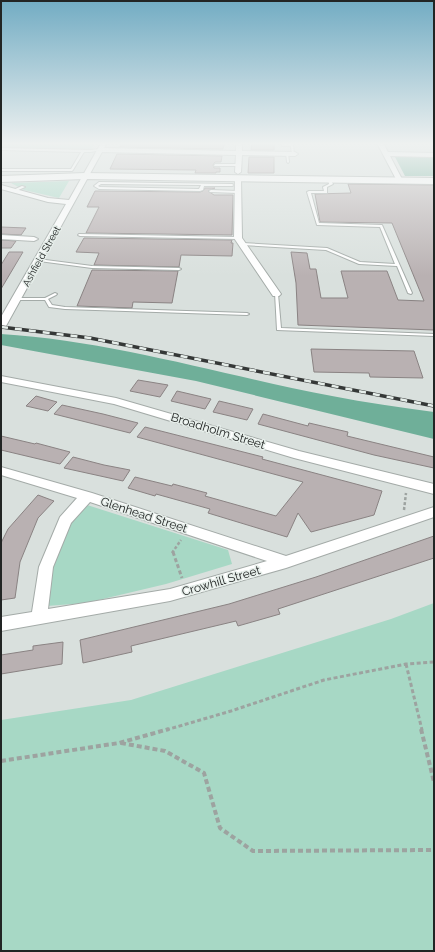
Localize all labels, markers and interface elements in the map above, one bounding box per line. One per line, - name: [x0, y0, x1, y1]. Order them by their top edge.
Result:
- street label: Ashfield Street: [20, 224, 63, 288]
- street label: Broadholm Street: [169, 410, 267, 452]
- street label: Glenhead Street: [99, 494, 189, 536]
- street label: Crowhill Street: [180, 563, 262, 599]

